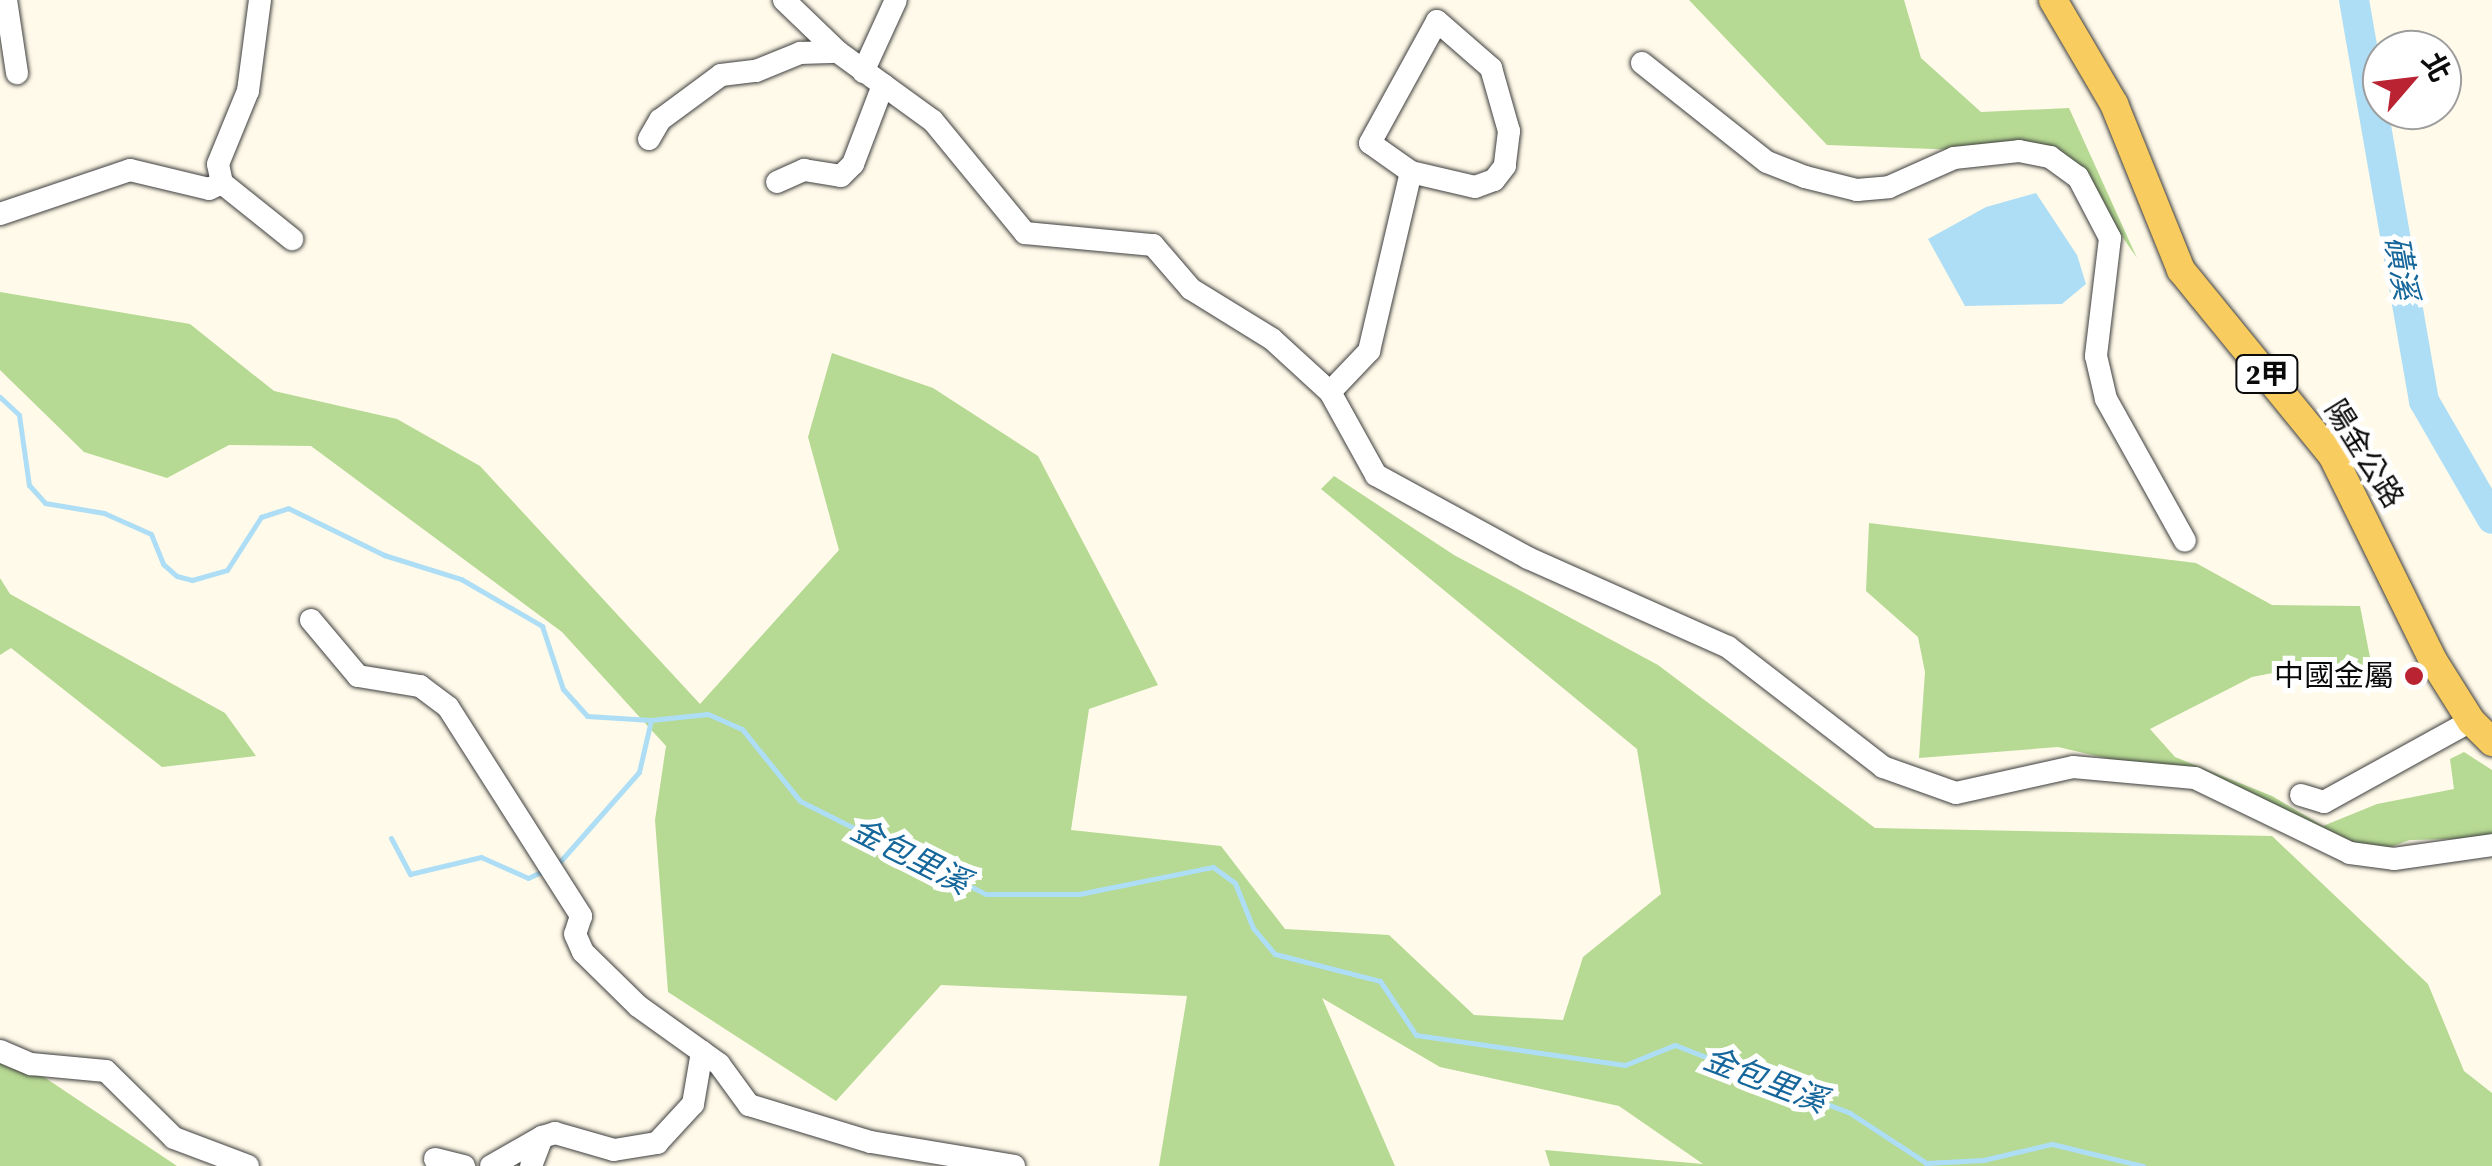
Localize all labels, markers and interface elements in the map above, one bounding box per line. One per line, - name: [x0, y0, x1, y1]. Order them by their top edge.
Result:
- north arrow: [2362, 30, 2462, 130]
- text: 北: [2413, 46, 2460, 88]
- water label: 磺溪: [2377, 233, 2425, 303]
- road number: 2甲: [2234, 351, 2300, 397]
- street label: 陽金公路: [2317, 394, 2411, 514]
- place label: 中國金屬: [2274, 658, 2394, 694]
- marker: 中國金屬: [2403, 665, 2425, 687]
- water label: 金包里溪: [844, 810, 976, 902]
- water label: 金包里溪: [1698, 1039, 1832, 1121]

